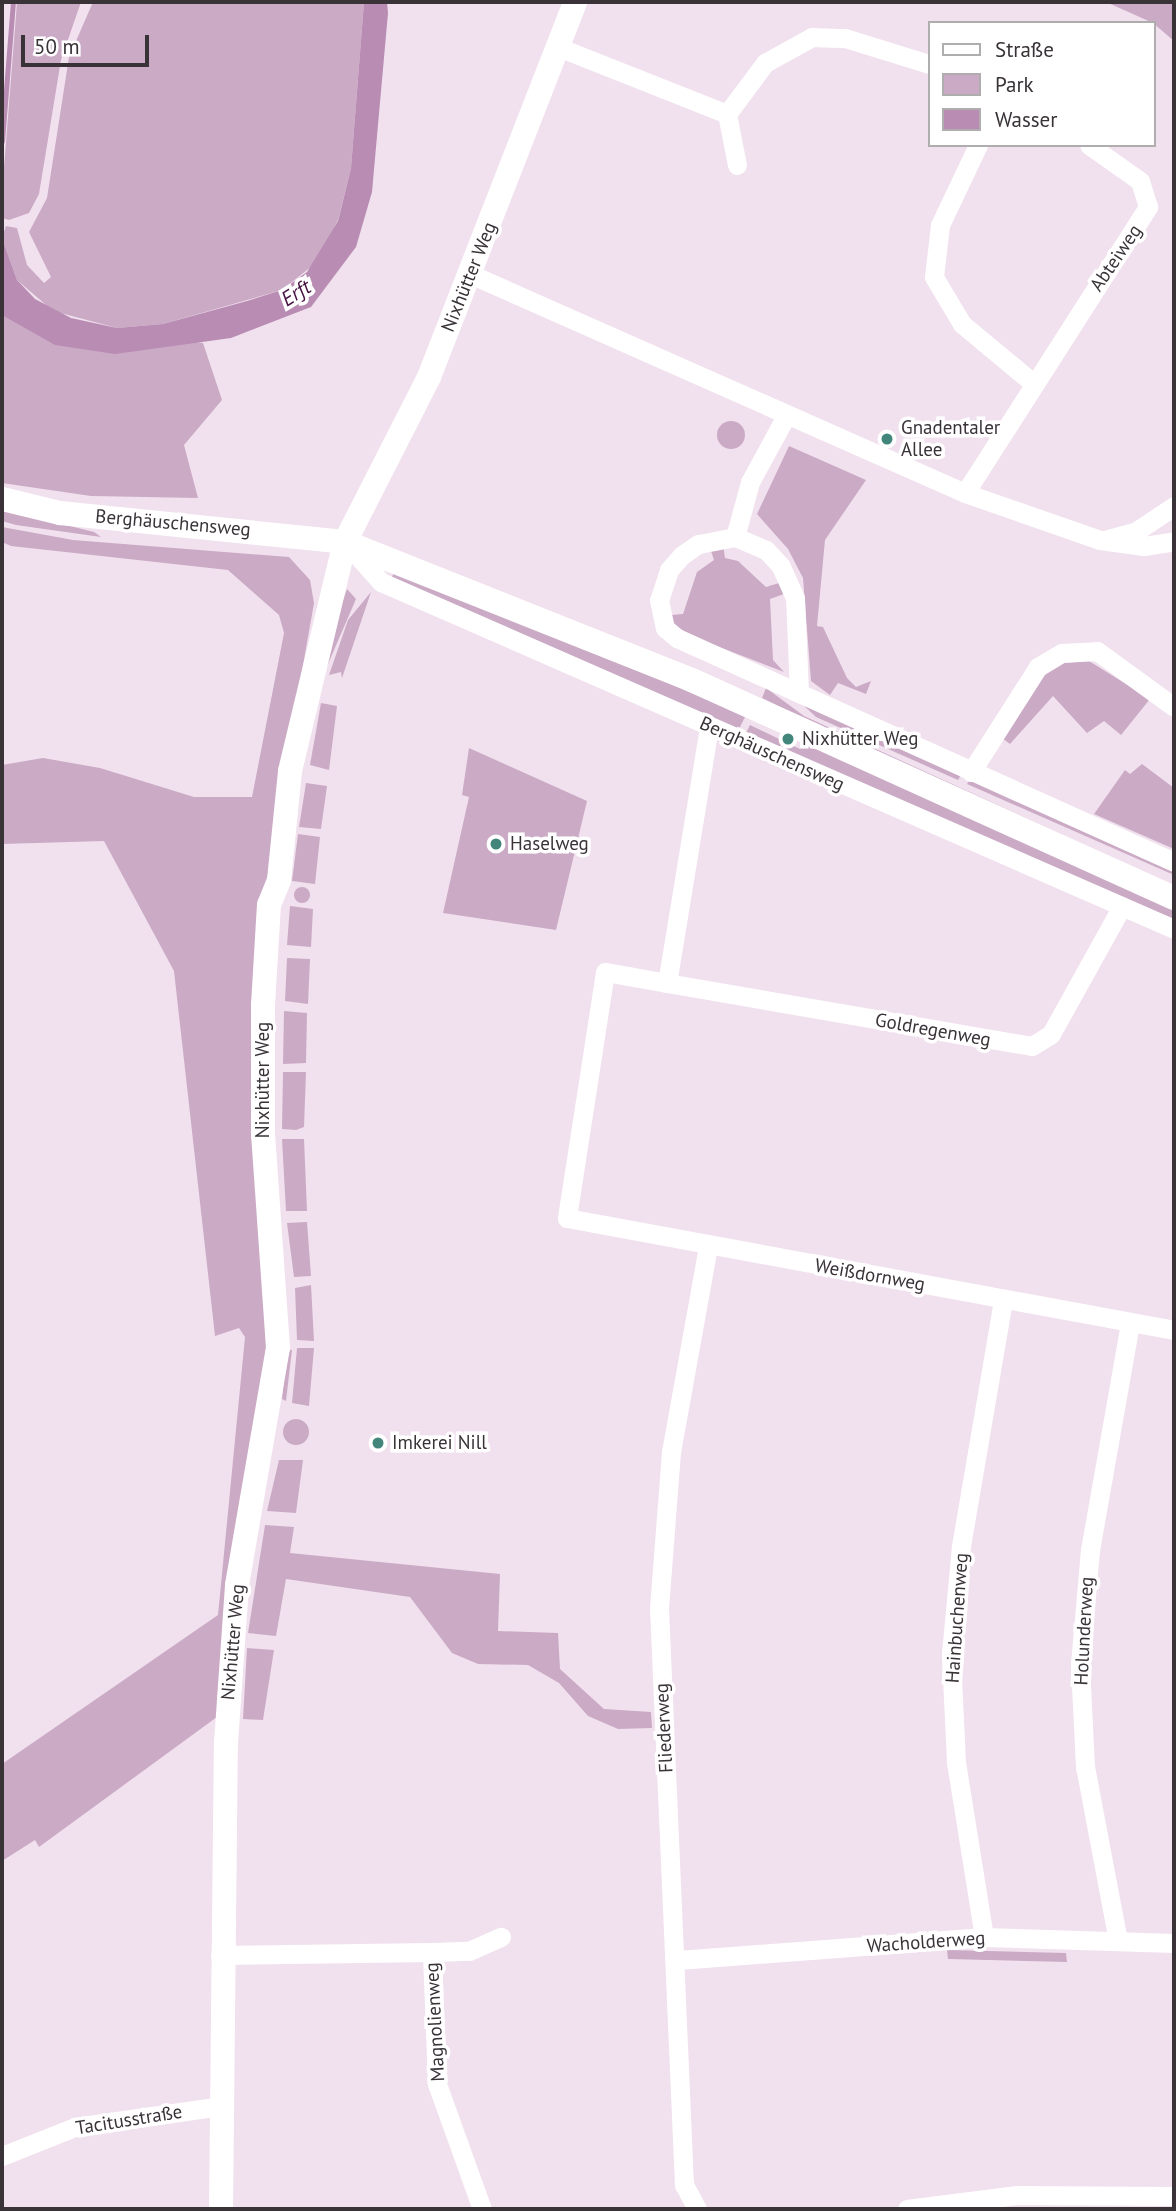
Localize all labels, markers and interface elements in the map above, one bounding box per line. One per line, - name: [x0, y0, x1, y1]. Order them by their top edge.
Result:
- scale bar: [24, 21, 152, 65]
- legend: [928, 21, 1155, 147]
- text: 50 m: [34, 33, 80, 60]
- text: Straße: [995, 36, 1054, 63]
- text: Park: [995, 71, 1034, 98]
- text: Wasser: [995, 106, 1057, 133]
- street label: Nixhütter Weg: [437, 219, 501, 335]
- street label: Abteiweg: [1085, 220, 1147, 296]
- water label: Erft: [276, 274, 316, 312]
- place label: Gnadentaler Allee: [901, 417, 1000, 461]
- marker: Gnadentaler Allee: [879, 431, 895, 447]
- street label: Berghäuschensweg: [94, 505, 252, 541]
- street label: Berghäuschensweg: [696, 712, 848, 796]
- place label: Nixhütter Weg: [802, 728, 919, 750]
- marker: Nixhütter Weg: [780, 731, 796, 747]
- place label: Haselweg: [510, 833, 589, 855]
- marker: Haselweg: [488, 836, 504, 852]
- street label: Goldregenweg: [873, 1009, 993, 1051]
- street label: Nixhütter Weg: [252, 1022, 274, 1138]
- street label: Weißdornweg: [813, 1254, 927, 1296]
- place label: Imkerei Nill: [392, 1432, 487, 1454]
- marker: Imkerei Nill: [370, 1435, 386, 1451]
- street label: Hainbuchenweg: [941, 1552, 973, 1684]
- street label: Holunderweg: [1070, 1576, 1098, 1686]
- street label: Nixhütter Weg: [217, 1583, 249, 1701]
- street label: Fliederweg: [650, 1683, 678, 1773]
- street label: Wacholderweg: [866, 1926, 986, 1958]
- street label: Magnolienweg: [420, 1962, 450, 2082]
- street label: Tacitusstraße: [74, 2100, 184, 2140]

